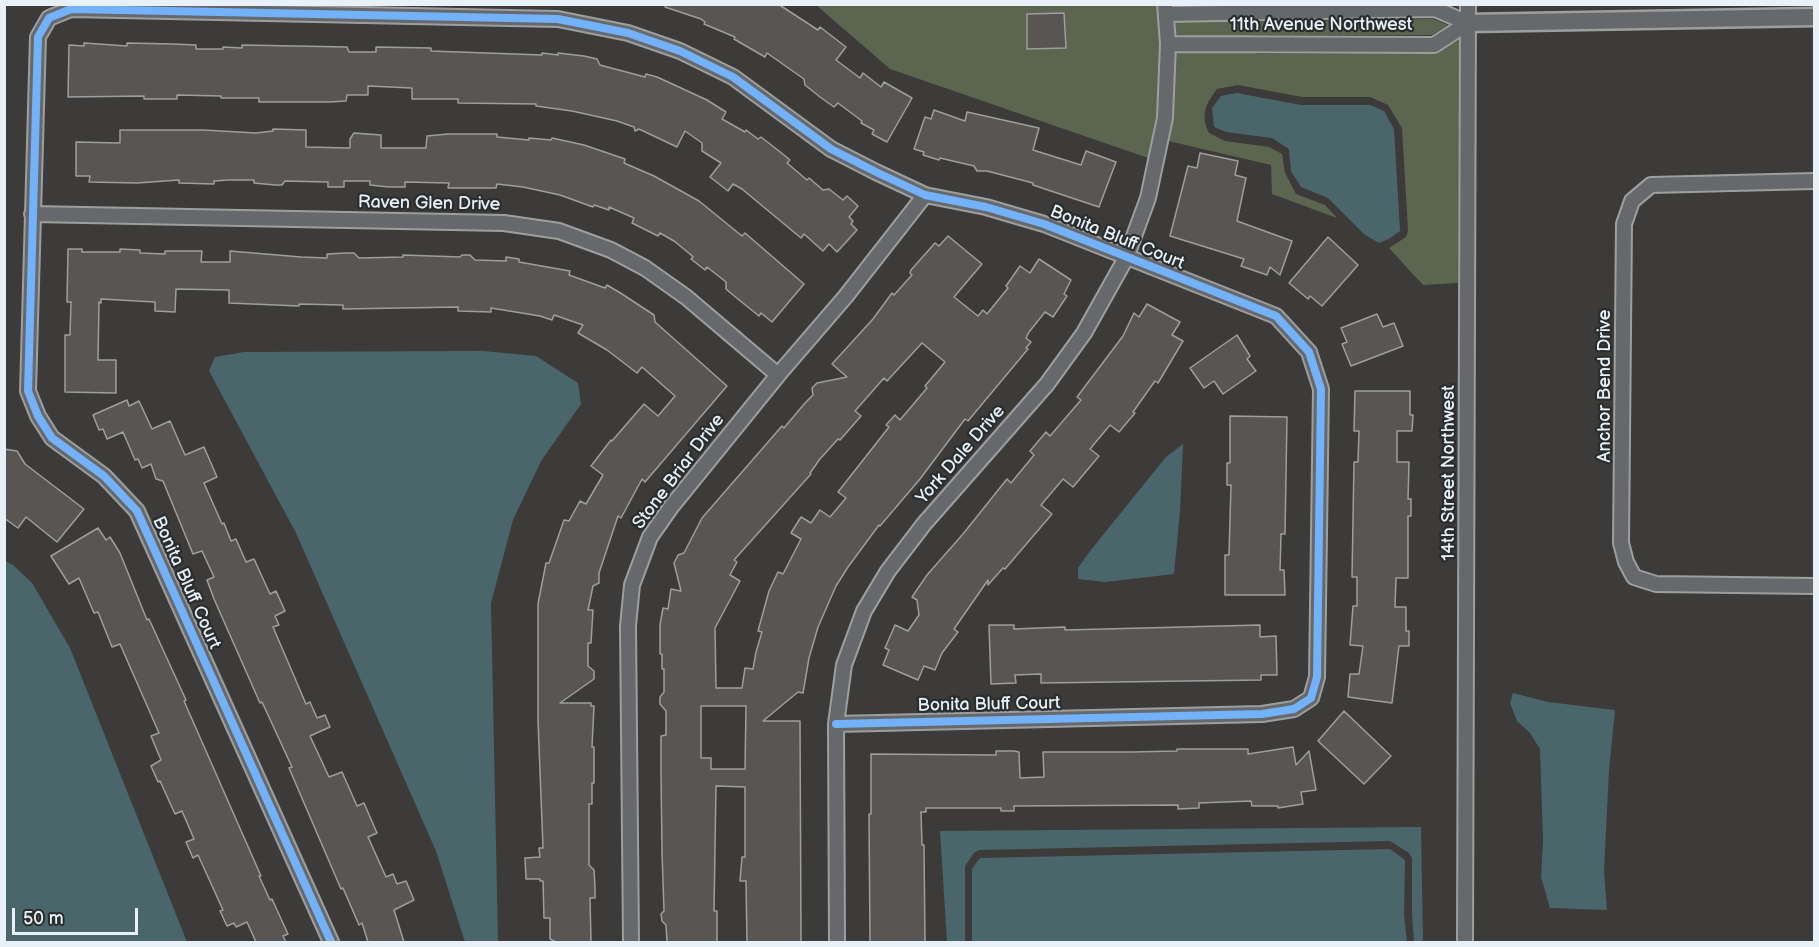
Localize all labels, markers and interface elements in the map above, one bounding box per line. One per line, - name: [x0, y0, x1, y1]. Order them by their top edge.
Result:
- street label: 11th Avenue Northwest: [1230, 14, 1412, 36]
- street label: Raven Glen Drive: [358, 192, 500, 216]
- street label: Bonita Bluff Court: [1047, 201, 1187, 275]
- street label: Anchor Bend Drive: [1594, 310, 1616, 462]
- street label: 14th Street Northwest: [1438, 385, 1460, 561]
- street label: York Dale Drive: [912, 401, 1010, 509]
- street label: Stone Briar Drive: [629, 410, 729, 534]
- street label: Bonita Bluff Court: [147, 513, 225, 653]
- street label: Bonita Bluff Court: [917, 693, 1061, 717]
- scale bar: [15, 896, 141, 934]
- text: 50 m: [23, 908, 64, 929]

